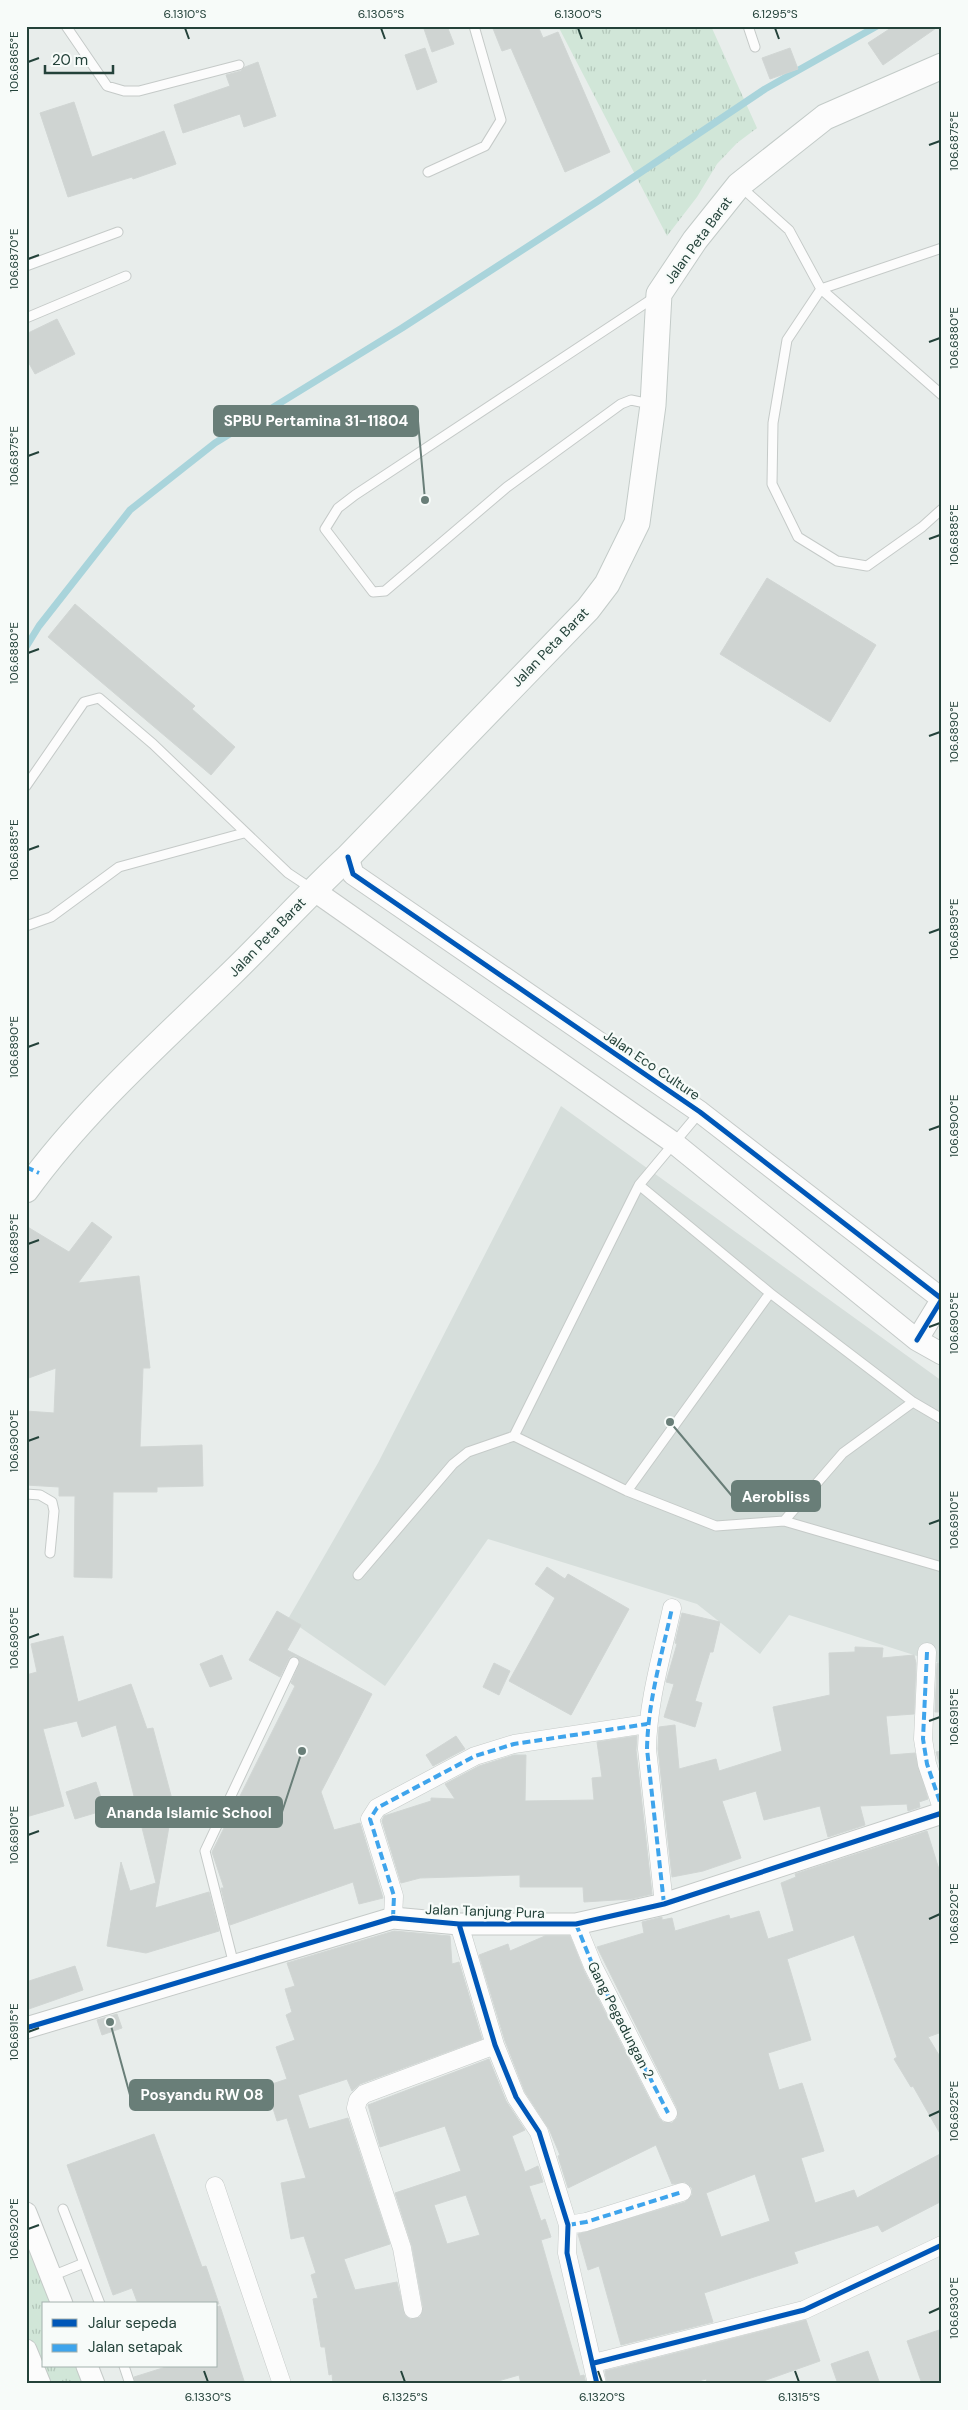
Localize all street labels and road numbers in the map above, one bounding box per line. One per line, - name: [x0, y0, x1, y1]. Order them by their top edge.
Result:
- street label: Jalan Peta Barat: [660, 193, 736, 287]
- street label: Jalan Peta Barat: [508, 604, 592, 690]
- street label: Jalan Peta Barat: [225, 894, 309, 980]
- street label: Jalan Eco Culture: [600, 1026, 704, 1104]
- street label: Jalan Tanjung Pura: [425, 1900, 545, 1922]
- street label: Gang Pegadungan 2: [584, 1958, 658, 2082]

